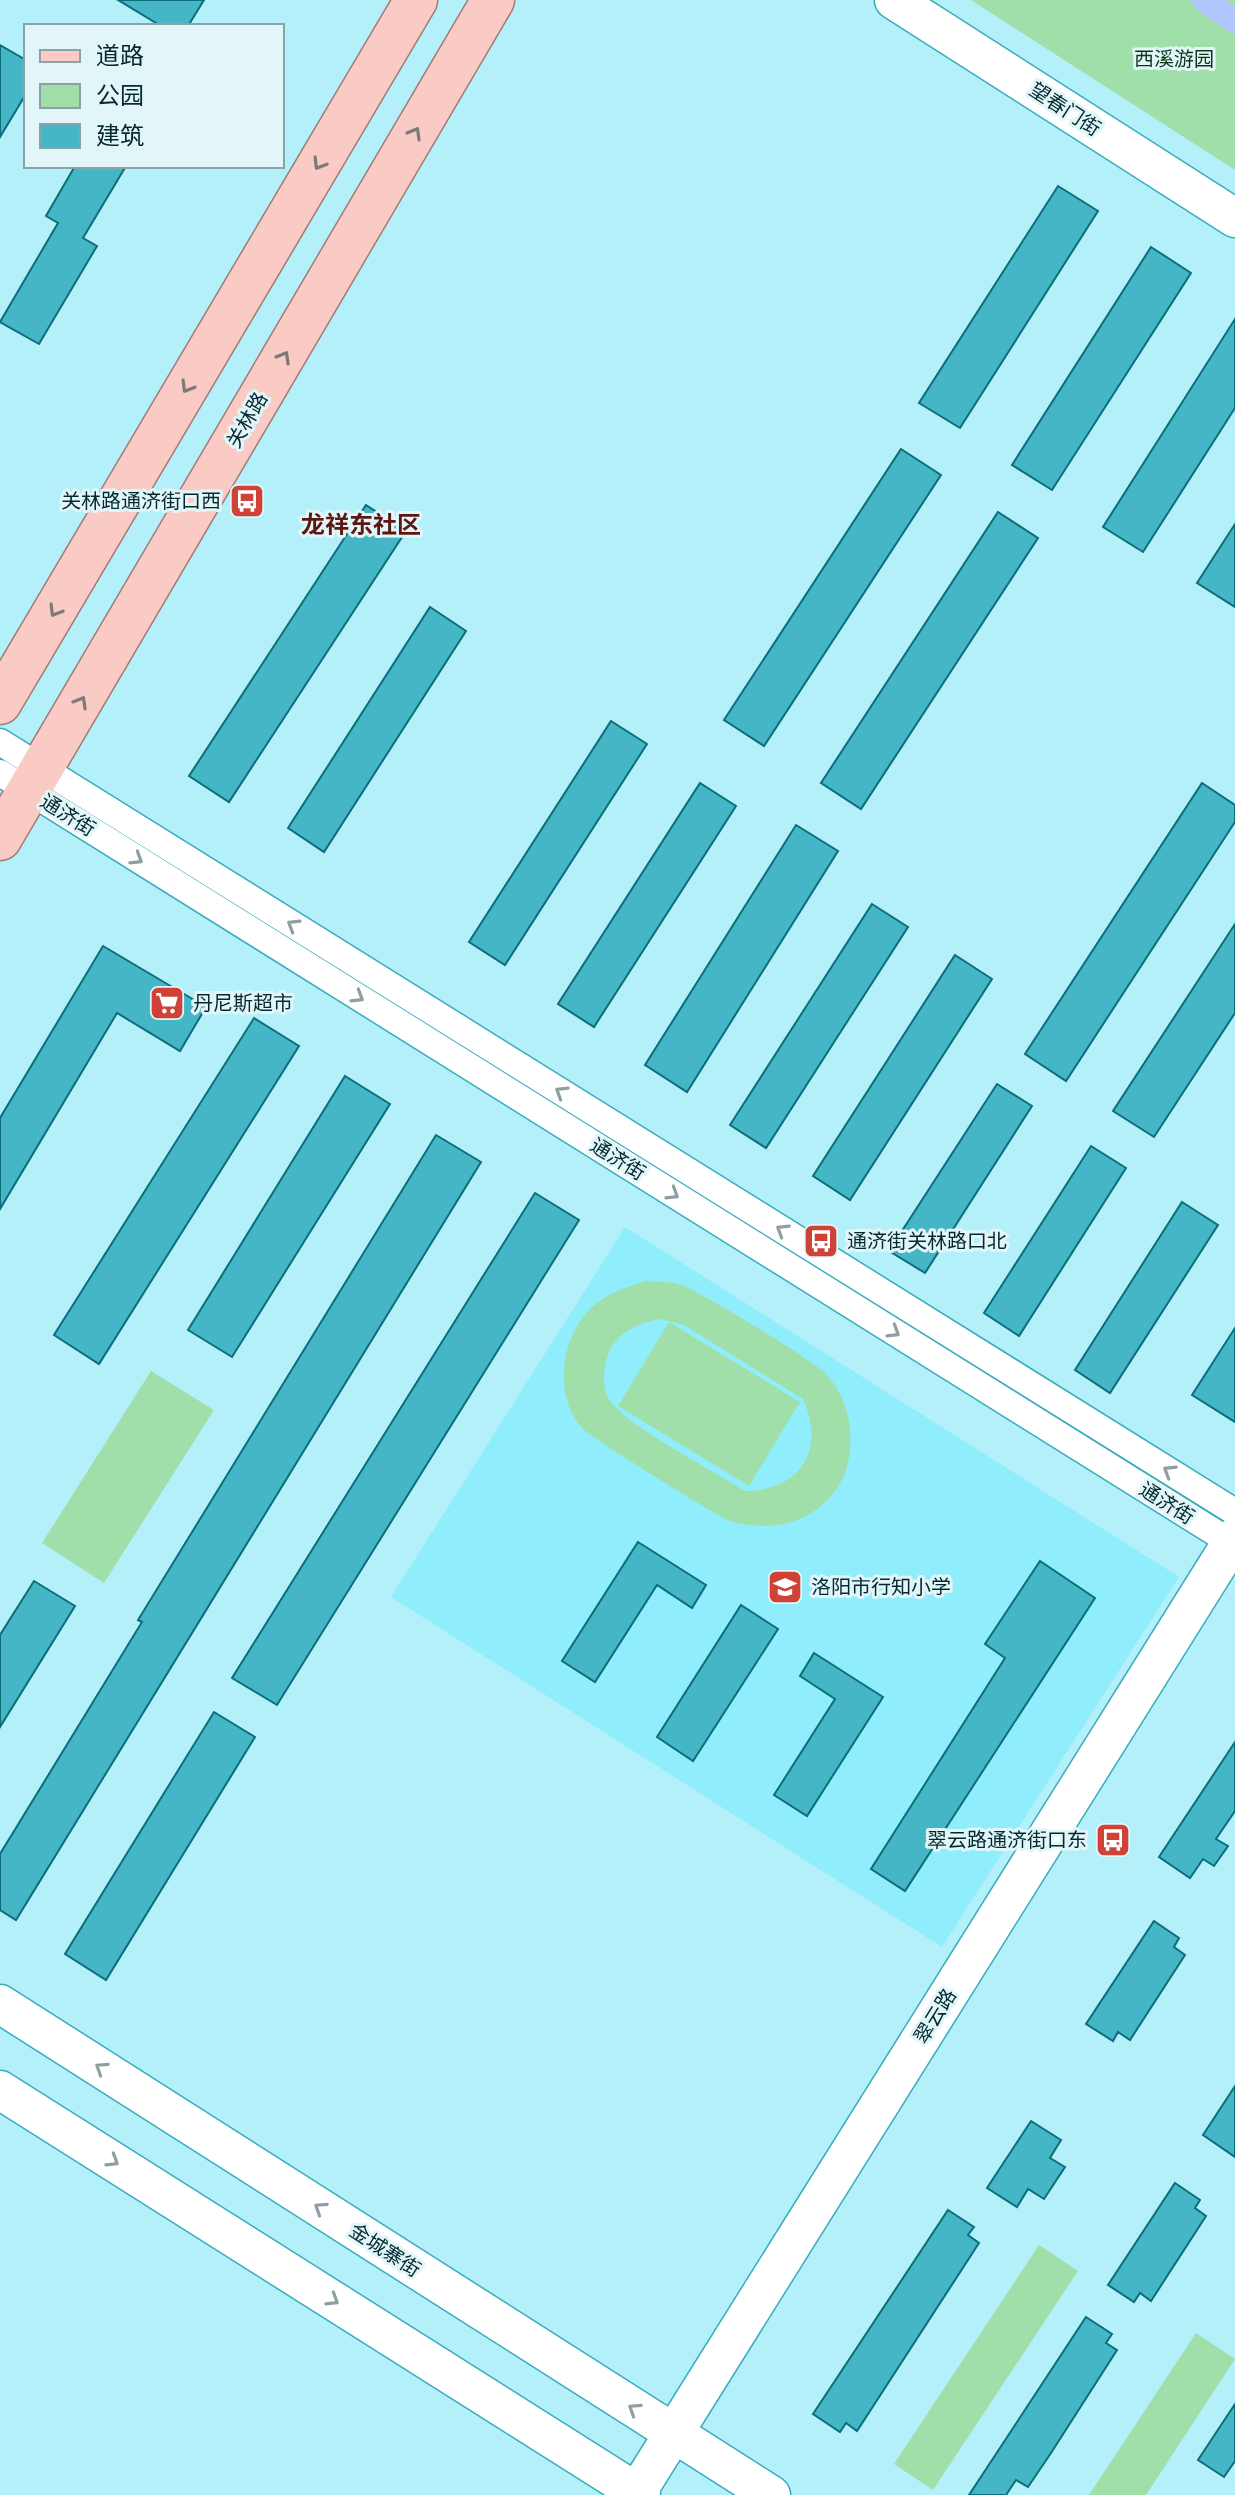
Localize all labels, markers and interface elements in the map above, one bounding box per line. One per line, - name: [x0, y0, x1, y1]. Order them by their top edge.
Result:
- legend: [24, 24, 284, 168]
- text: 道路: [96, 41, 144, 69]
- park label: 西溪游园: [1134, 47, 1214, 71]
- street label: 望春门街: [1025, 77, 1105, 141]
- text: 公园: [96, 81, 144, 109]
- text: 建筑: [96, 121, 144, 149]
- one-way arrow: [405, 127, 421, 142]
- one-way arrow: [314, 155, 329, 169]
- one-way arrow: [274, 351, 290, 366]
- one-way arrow: [181, 378, 197, 393]
- street label: 关林路: [222, 388, 272, 452]
- bus stop icon: 关林路通济街口西: [228, 482, 266, 520]
- place label: 关林路通济街口西: [61, 489, 221, 513]
- district label: 龙祥东社区: [301, 510, 421, 538]
- one-way arrow: [49, 602, 65, 617]
- one-way arrow: [71, 696, 87, 711]
- street label: 通济街: [36, 789, 100, 841]
- one-way arrow: [129, 849, 143, 864]
- one-way arrow: [287, 920, 301, 935]
- supermarket icon: 丹尼斯超市: [148, 984, 186, 1022]
- one-way arrow: [349, 987, 364, 1002]
- place label: 丹尼斯超市: [193, 991, 293, 1015]
- one-way arrow: [555, 1087, 570, 1102]
- street label: 通济街: [586, 1133, 650, 1185]
- one-way arrow: [664, 1184, 679, 1199]
- bus stop icon: 通济街关林路口北: [802, 1222, 840, 1260]
- one-way arrow: [776, 1224, 791, 1239]
- place label: 通济街关林路口北: [847, 1229, 1007, 1253]
- one-way arrow: [885, 1322, 899, 1337]
- one-way arrow: [1163, 1465, 1178, 1480]
- street label: 通济街: [1135, 1477, 1199, 1529]
- school or university icon: 洛阳市行知小学: [766, 1568, 804, 1606]
- place label: 洛阳市行知小学: [811, 1575, 951, 1599]
- bus stop icon: 翠云路通济街口东: [1094, 1821, 1132, 1859]
- place label: 翠云路通济街口东: [927, 1828, 1087, 1852]
- street label: 翠云路: [909, 1984, 961, 2048]
- one-way arrow: [96, 2063, 110, 2078]
- one-way arrow: [104, 2152, 119, 2167]
- one-way arrow: [315, 2203, 329, 2218]
- street label: 金城寨街: [345, 2218, 425, 2282]
- one-way arrow: [324, 2291, 339, 2306]
- one-way arrow: [628, 2403, 643, 2418]

